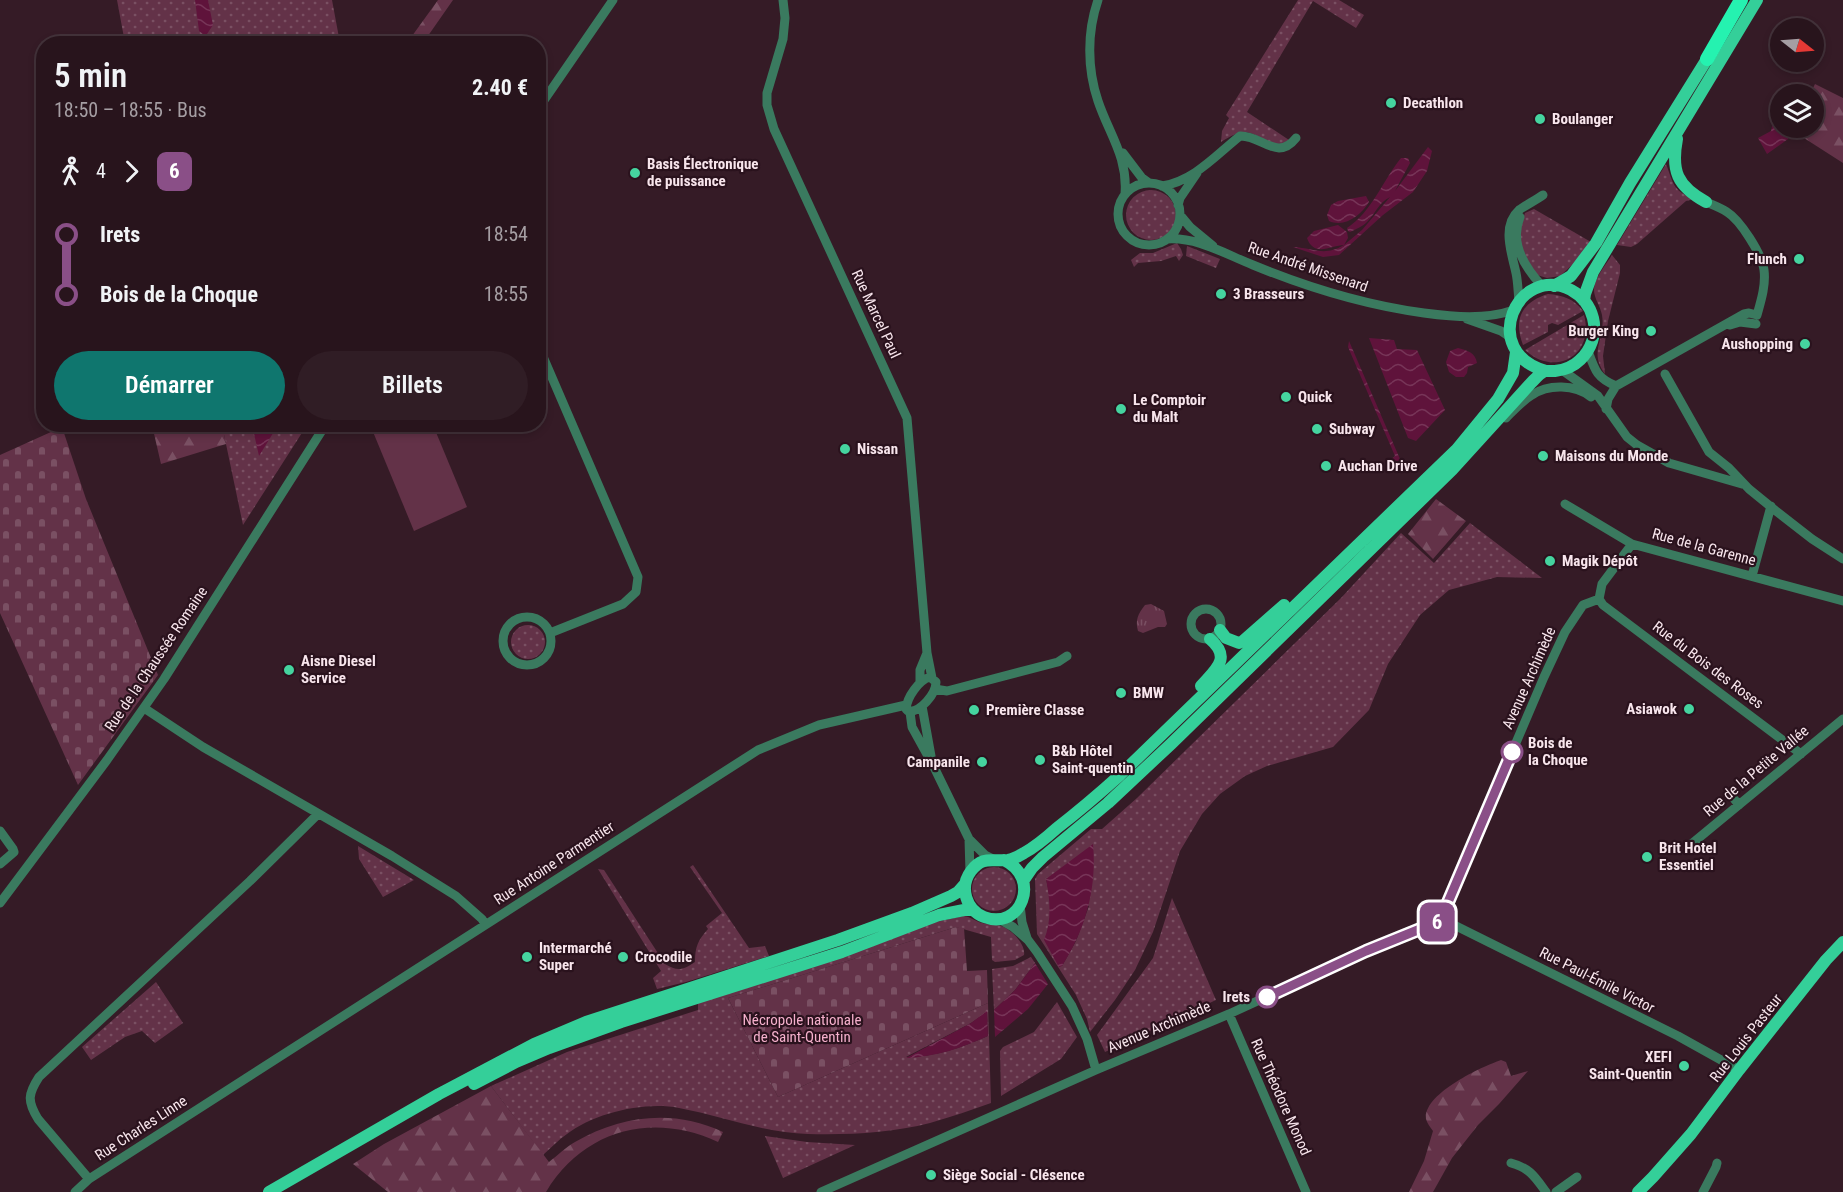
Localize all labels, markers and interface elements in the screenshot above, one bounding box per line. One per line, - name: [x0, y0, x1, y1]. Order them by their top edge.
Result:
- north arrow: [1770, 18, 1824, 72]
- map controls: [1770, 18, 1824, 138]
- text: 5 min: [54, 56, 127, 95]
- text: 2.40 €: [472, 75, 528, 100]
- button: layers: [1770, 84, 1824, 138]
- place label: Decathlon: [1403, 94, 1463, 112]
- marker: Decathlon: [1384, 96, 1398, 110]
- text: 18:50 – 18:55 · Bus: [54, 98, 207, 122]
- place label: Boulanger: [1552, 110, 1613, 128]
- marker: Boulanger: [1533, 112, 1547, 126]
- icon: walk: [54, 155, 87, 188]
- icon: forward: [115, 155, 148, 188]
- place label: Basis Électronique de puissance: [647, 155, 759, 190]
- text: 4: [96, 159, 106, 183]
- text: 6: [169, 159, 180, 183]
- marker: Basis Électronique de puissance: [628, 166, 642, 180]
- text: Irets: [100, 222, 140, 247]
- text: 18:54: [484, 222, 528, 246]
- street label: Rue André Missenard: [1246, 238, 1370, 296]
- place label: Flunch: [1747, 250, 1787, 268]
- marker: Flunch: [1792, 252, 1806, 266]
- street label: Rue Marcel Paul: [848, 267, 904, 361]
- text: Bois de la Choque: [100, 282, 258, 307]
- text: 18:55: [484, 282, 528, 306]
- place label: 3 Brasseurs: [1233, 285, 1304, 303]
- marker: 3 Brasseurs: [1214, 287, 1228, 301]
- place label: Burger King: [1568, 322, 1639, 340]
- marker: Burger King: [1644, 324, 1658, 338]
- place label: Aushopping: [1722, 335, 1793, 353]
- marker: Aushopping: [1798, 337, 1812, 351]
- button: Démarrer: [54, 351, 285, 420]
- button: Billets: [297, 351, 528, 420]
- place label: Quick: [1298, 388, 1333, 406]
- marker: Quick: [1279, 390, 1293, 404]
- place label: Le Comptoir du Malt: [1133, 391, 1206, 426]
- marker: Le Comptoir du Malt: [1114, 402, 1128, 416]
- place label: Subway: [1329, 420, 1375, 438]
- marker: Subway: [1310, 422, 1324, 436]
- place label: Nissan: [857, 440, 898, 458]
- marker: Nissan: [838, 442, 852, 456]
- place label: Maisons du Monde: [1555, 447, 1668, 465]
- marker: Maisons du Monde: [1536, 449, 1550, 463]
- place label: Auchan Drive: [1338, 457, 1417, 475]
- marker: Auchan Drive: [1319, 459, 1333, 473]
- street label: Rue de la Garenne: [1650, 524, 1758, 570]
- place label: Magik Dépôt: [1562, 552, 1638, 570]
- marker: Magik Dépôt: [1543, 554, 1557, 568]
- street label: Rue de la Chaussée Romaine: [101, 583, 211, 735]
- street label: Rue du Bois des Roses: [1649, 617, 1767, 713]
- street label: Avenue Archimède: [1498, 624, 1560, 732]
- place label: Aisne Diesel Service: [301, 652, 376, 687]
- marker: Aisne Diesel Service: [282, 663, 296, 677]
- place label: BMW: [1133, 684, 1164, 702]
- marker: BMW: [1114, 686, 1128, 700]
- place label: Asiawok: [1626, 700, 1678, 718]
- place label: Première Classe: [986, 701, 1084, 719]
- marker: Asiawok: [1682, 702, 1696, 716]
- marker: Première Classe: [967, 703, 981, 717]
- street label: Rue de la Petite Vallée: [1700, 722, 1812, 820]
- place label: Bois de la Choque: [1528, 734, 1588, 769]
- marker: Bois de la Choque: [1501, 741, 1523, 763]
- place label: B&b Hôtel Saint-quentin: [1052, 742, 1134, 777]
- place label: Campanile: [907, 753, 970, 771]
- marker: B&b Hôtel Saint-quentin: [1033, 753, 1047, 767]
- marker: Campanile: [975, 755, 989, 769]
- street label: Rue Antoine Parmentier: [491, 817, 618, 909]
- place label: Brit Hotel Essentiel: [1659, 839, 1716, 874]
- marker: Brit Hotel Essentiel: [1640, 850, 1654, 864]
- line badge: 6: [1418, 902, 1456, 942]
- text: 6: [1432, 910, 1442, 934]
- place label: Intermarché Super: [539, 939, 612, 974]
- street label: Rue Paul-Émile Victor: [1536, 943, 1658, 1017]
- place label: Crocodile: [635, 948, 692, 966]
- marker: Intermarché Super: [520, 950, 534, 964]
- marker: Crocodile: [616, 950, 630, 964]
- marker: Irets: [1256, 986, 1278, 1008]
- place label: Irets: [1223, 988, 1250, 1006]
- street label: Rue Louis Pasteur: [1706, 990, 1786, 1086]
- street label: Avenue Archimède: [1105, 997, 1213, 1057]
- park label: Nécropole nationale de Saint-Quentin: [743, 1011, 861, 1046]
- street label: Rue Théodore Monod: [1247, 1036, 1315, 1158]
- place label: XEFI Saint-Quentin: [1589, 1048, 1672, 1083]
- marker: XEFI Saint-Quentin: [1677, 1059, 1691, 1073]
- street label: Rue Charles Linne: [92, 1092, 190, 1164]
- place label: Siège Social - Clésence: [943, 1166, 1085, 1184]
- marker: Siège Social - Clésence: [924, 1168, 938, 1182]

